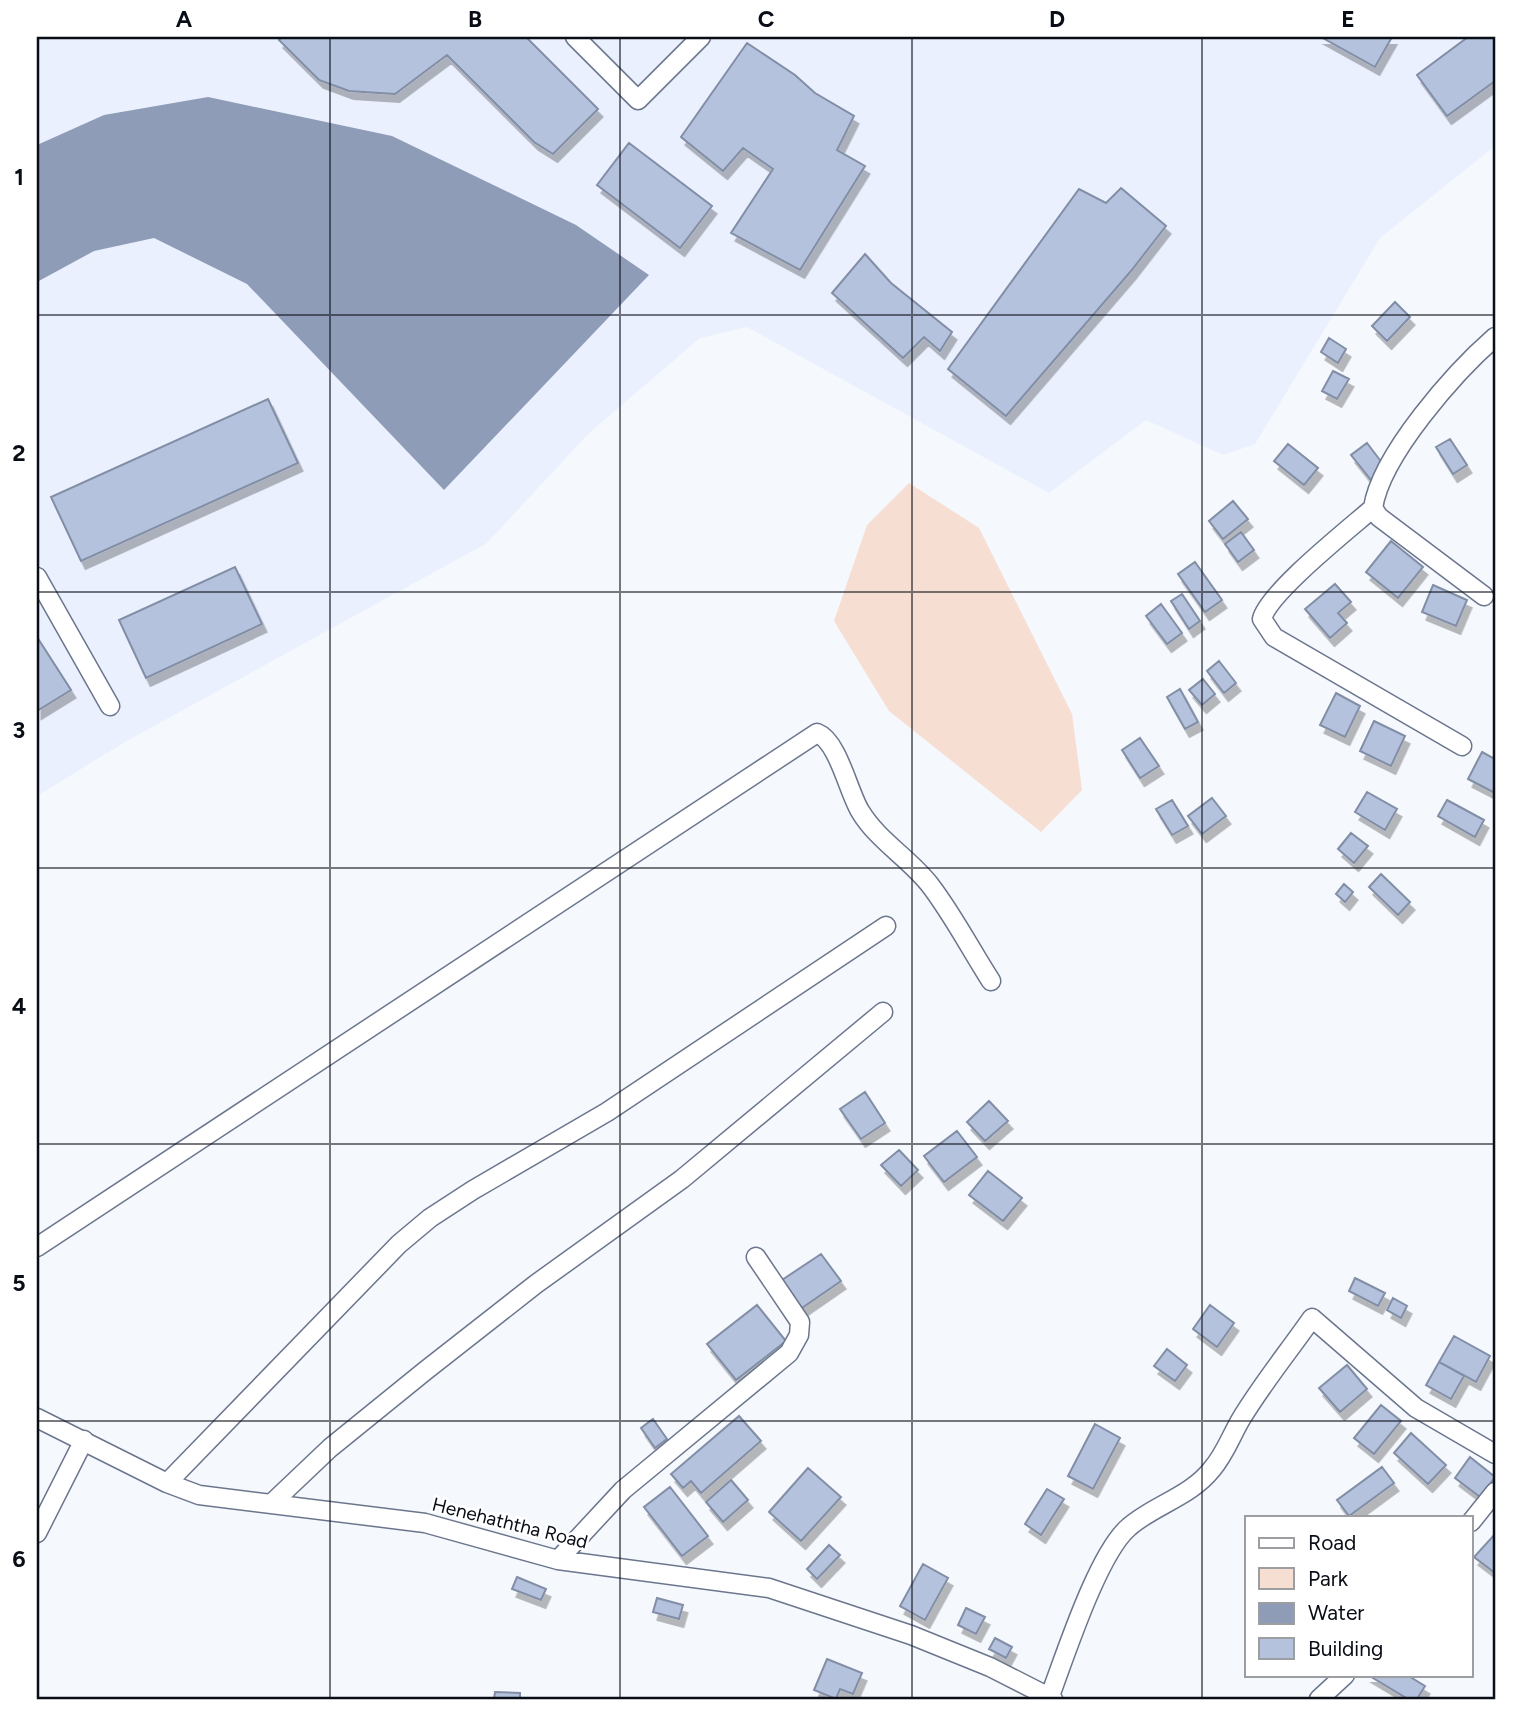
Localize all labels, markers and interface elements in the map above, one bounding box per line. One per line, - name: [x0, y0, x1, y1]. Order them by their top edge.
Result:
- text: A: [176, 5, 193, 33]
- text: B: [468, 5, 482, 33]
- text: C: [758, 5, 775, 33]
- text: D: [1049, 5, 1065, 33]
- text: E: [1341, 5, 1355, 33]
- text: 1: [14, 163, 24, 191]
- text: 2: [12, 439, 26, 467]
- text: 3: [13, 716, 25, 744]
- text: 4: [12, 992, 26, 1020]
- text: 5: [12, 1269, 26, 1297]
- street label: Henehaththa Road: [430, 1493, 590, 1553]
- legend: [1245, 1516, 1472, 1676]
- text: Road: [1308, 1530, 1356, 1555]
- text: 6: [12, 1545, 26, 1573]
- text: Park: [1308, 1566, 1349, 1591]
- text: Water: [1308, 1600, 1364, 1625]
- text: Building: [1308, 1636, 1383, 1661]

